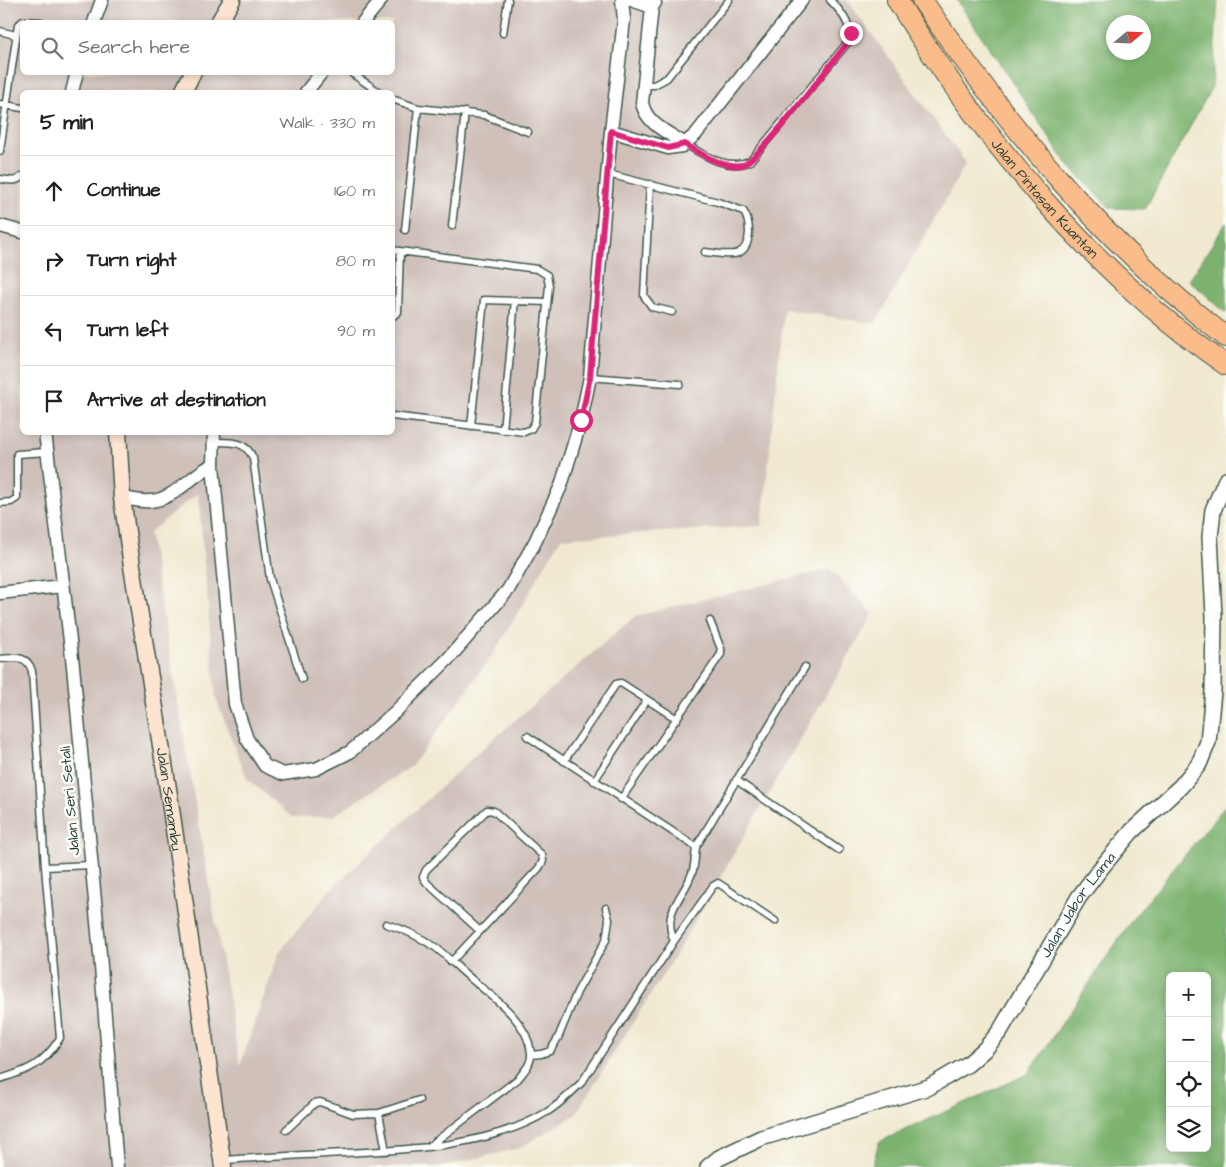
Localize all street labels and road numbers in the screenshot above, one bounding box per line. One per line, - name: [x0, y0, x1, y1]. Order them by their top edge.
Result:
- street label: Jalan Pintasan Kuantan: [986, 134, 1104, 264]
- street label: Jalan Seri Setali: [55, 745, 85, 856]
- street label: Jalan Semambu: [151, 746, 188, 852]
- street label: Jalan Jabor Lama: [1035, 847, 1121, 962]

